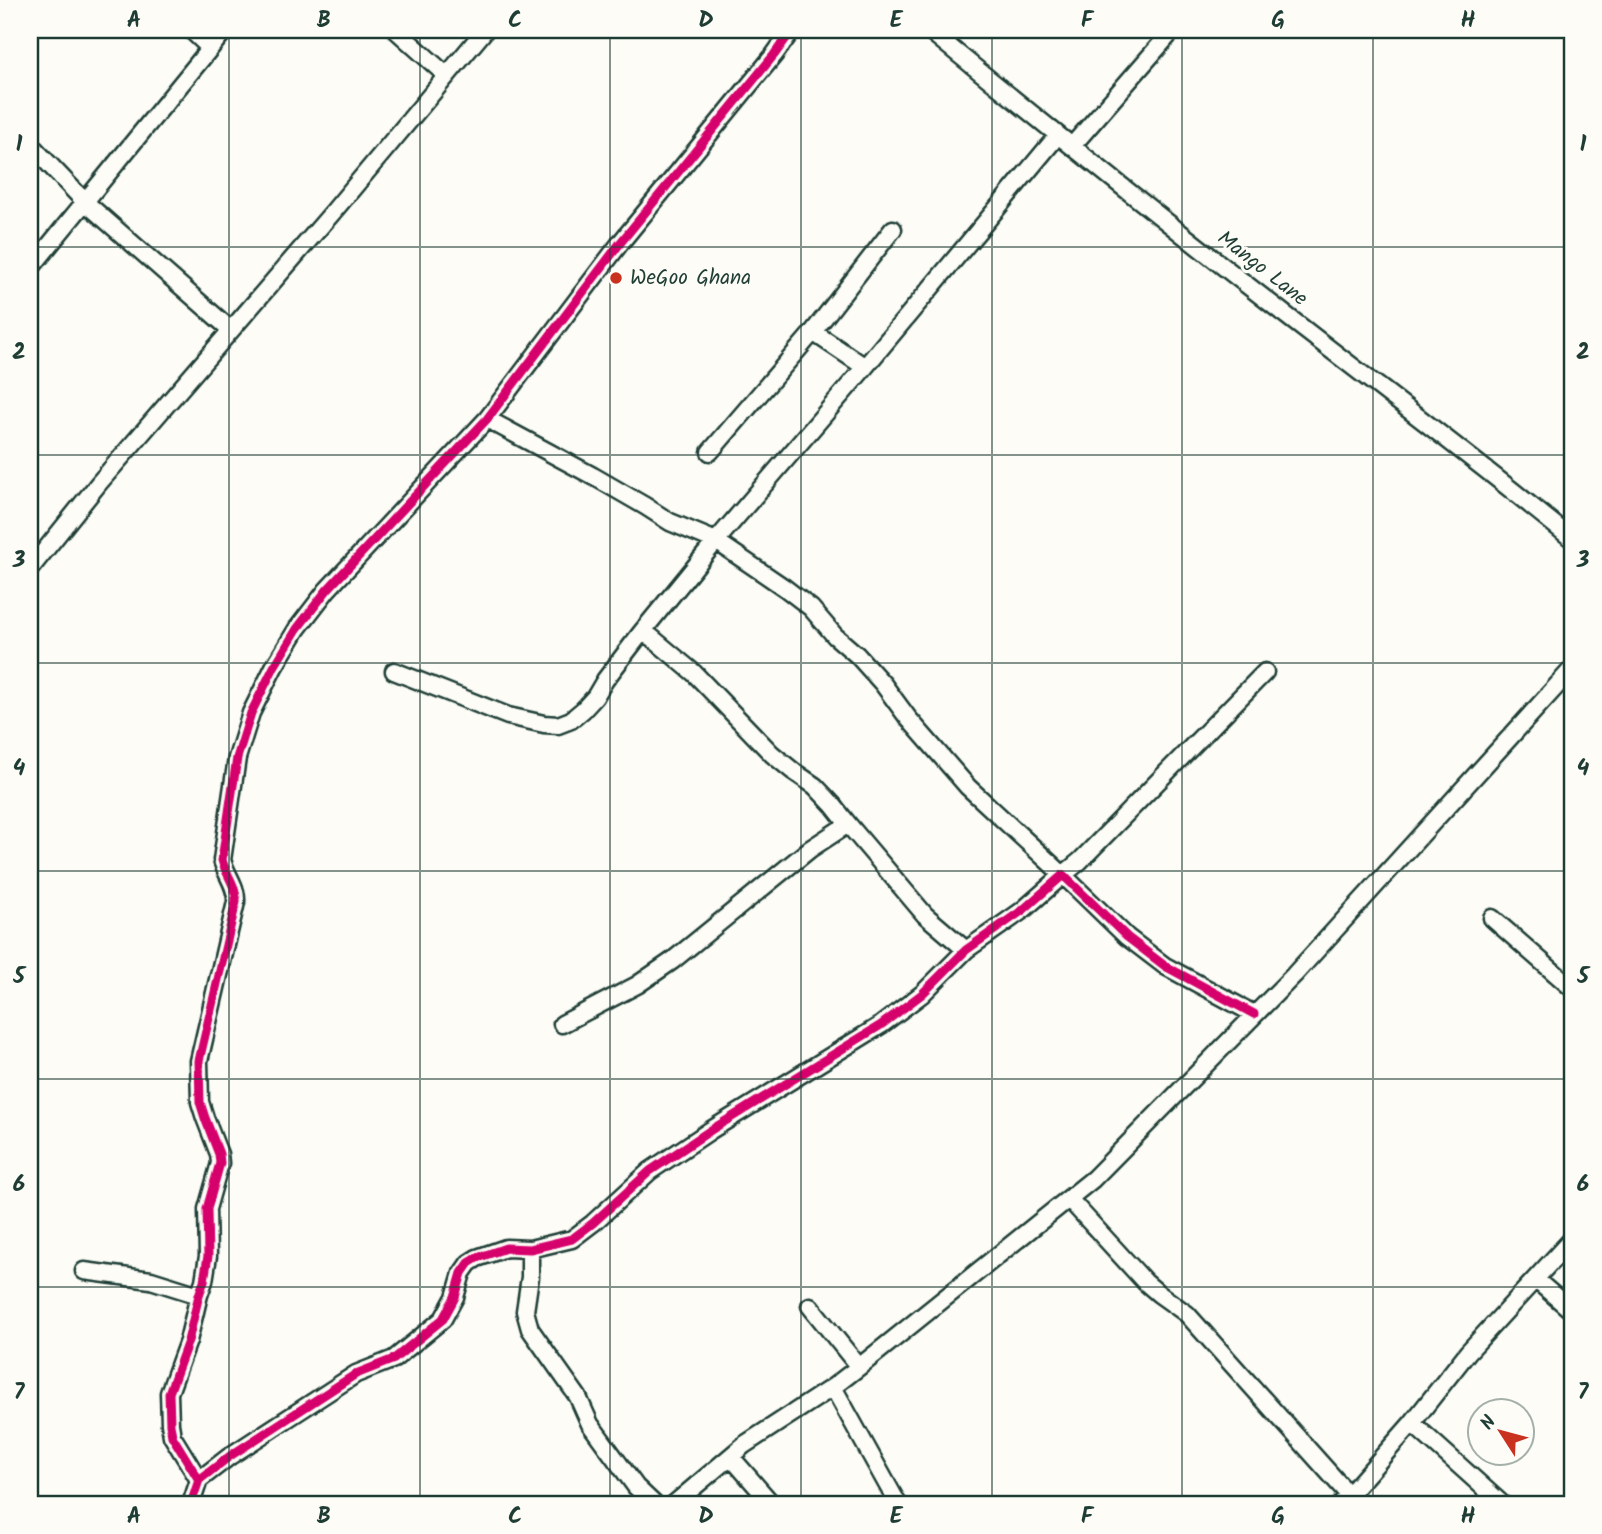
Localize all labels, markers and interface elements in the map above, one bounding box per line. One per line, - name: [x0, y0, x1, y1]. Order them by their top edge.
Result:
- text: A: [127, 3, 141, 39]
- text: B: [317, 3, 331, 39]
- text: C: [508, 3, 522, 39]
- text: D: [698, 3, 714, 39]
- text: E: [890, 3, 904, 39]
- text: F: [1081, 3, 1095, 39]
- text: G: [1271, 3, 1285, 39]
- text: H: [1461, 3, 1476, 39]
- text: 1: [16, 127, 23, 163]
- text: 1: [1580, 127, 1587, 163]
- street label: Mango Lane: [1209, 223, 1315, 315]
- place label: WeGoo Ghana: [630, 262, 751, 295]
- marker: WeGoo Ghana: [608, 270, 624, 286]
- text: 2: [12, 335, 26, 371]
- text: 2: [1576, 335, 1590, 371]
- text: 3: [12, 543, 26, 579]
- text: 3: [1576, 543, 1590, 579]
- text: 4: [13, 751, 26, 787]
- text: 4: [1577, 751, 1590, 787]
- text: 5: [12, 959, 27, 995]
- text: 5: [1576, 959, 1591, 995]
- text: 6: [13, 1167, 25, 1203]
- text: 6: [1577, 1167, 1589, 1203]
- text: 7: [14, 1375, 26, 1411]
- text: 7: [1578, 1375, 1590, 1411]
- north arrow: [1466, 1398, 1536, 1468]
- text: N: [1473, 1410, 1505, 1437]
- text: A: [127, 1499, 141, 1534]
- text: B: [317, 1499, 331, 1534]
- text: C: [508, 1499, 522, 1534]
- text: D: [698, 1499, 714, 1534]
- text: E: [890, 1499, 904, 1534]
- text: F: [1081, 1499, 1095, 1534]
- text: G: [1271, 1499, 1285, 1534]
- text: H: [1461, 1499, 1476, 1534]

